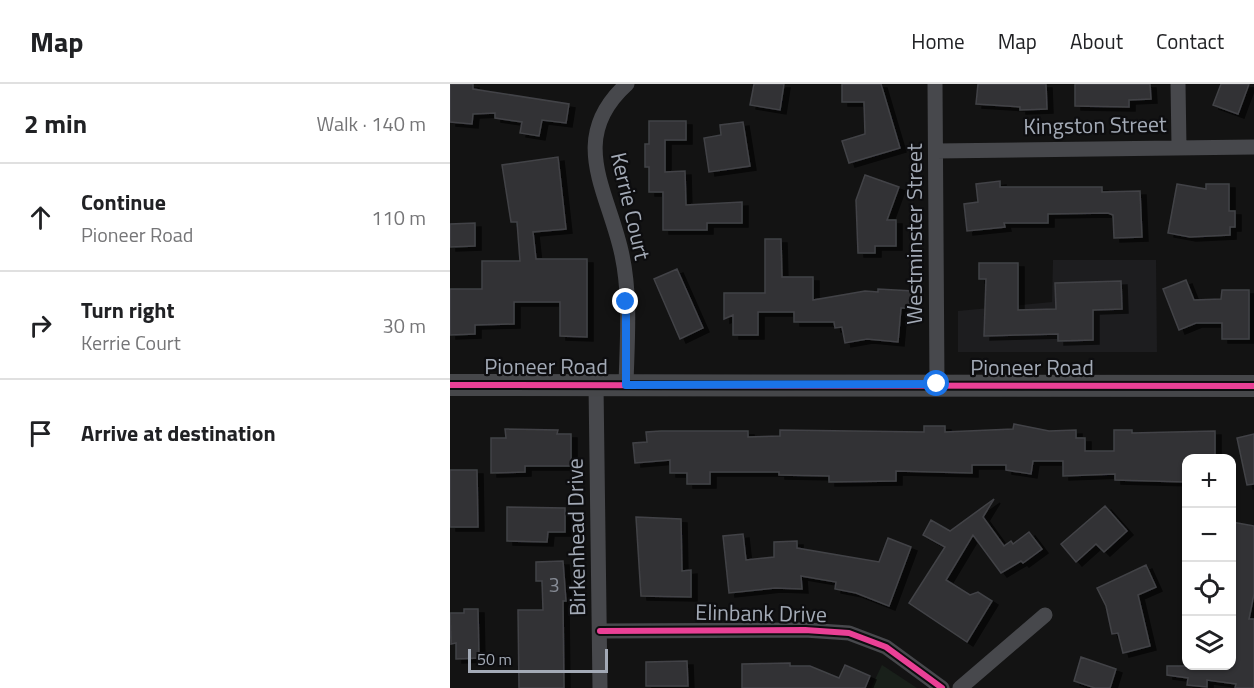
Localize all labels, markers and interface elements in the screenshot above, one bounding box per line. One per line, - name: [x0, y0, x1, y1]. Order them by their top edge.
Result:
- text: Map: [30, 20, 84, 63]
- text: Home: [911, 25, 965, 57]
- text: Map: [998, 25, 1037, 57]
- text: About: [1070, 25, 1123, 57]
- text: Contact: [1156, 25, 1224, 57]
- text: 2 min: [24, 104, 87, 143]
- street label: Kingston Street: [1023, 107, 1167, 143]
- text: Walk · 140 m: [317, 108, 426, 139]
- street label: Westminster Street: [897, 143, 931, 325]
- street label: Kerrie Court: [602, 149, 660, 264]
- text: Continue: [81, 185, 166, 219]
- icon: ahead: [24, 201, 57, 234]
- text: 110 m: [371, 202, 426, 233]
- text: Pioneer Road: [81, 219, 193, 250]
- route end: [612, 288, 638, 314]
- text: Turn right: [81, 293, 175, 327]
- icon: right: [24, 309, 57, 342]
- text: 30 m: [382, 310, 426, 341]
- text: Kerrie Court: [81, 327, 181, 358]
- street label: Pioneer Road: [484, 349, 608, 383]
- street label: Pioneer Road: [970, 350, 1094, 384]
- route start: [923, 370, 949, 396]
- text: Arrive at destination: [81, 416, 276, 450]
- icon: arrive: [24, 417, 57, 450]
- map controls: [1182, 454, 1236, 670]
- button: +: [1182, 454, 1236, 508]
- street label: Birkenhead Drive: [558, 458, 594, 616]
- button: −: [1182, 508, 1236, 562]
- button: locate: [1182, 562, 1236, 616]
- house number: 3: [548, 569, 560, 600]
- street label: Elinbank Drive: [695, 595, 827, 631]
- button: layers: [1182, 616, 1236, 670]
- scale bar: [468, 646, 608, 674]
- text: 50 m: [477, 647, 512, 671]

